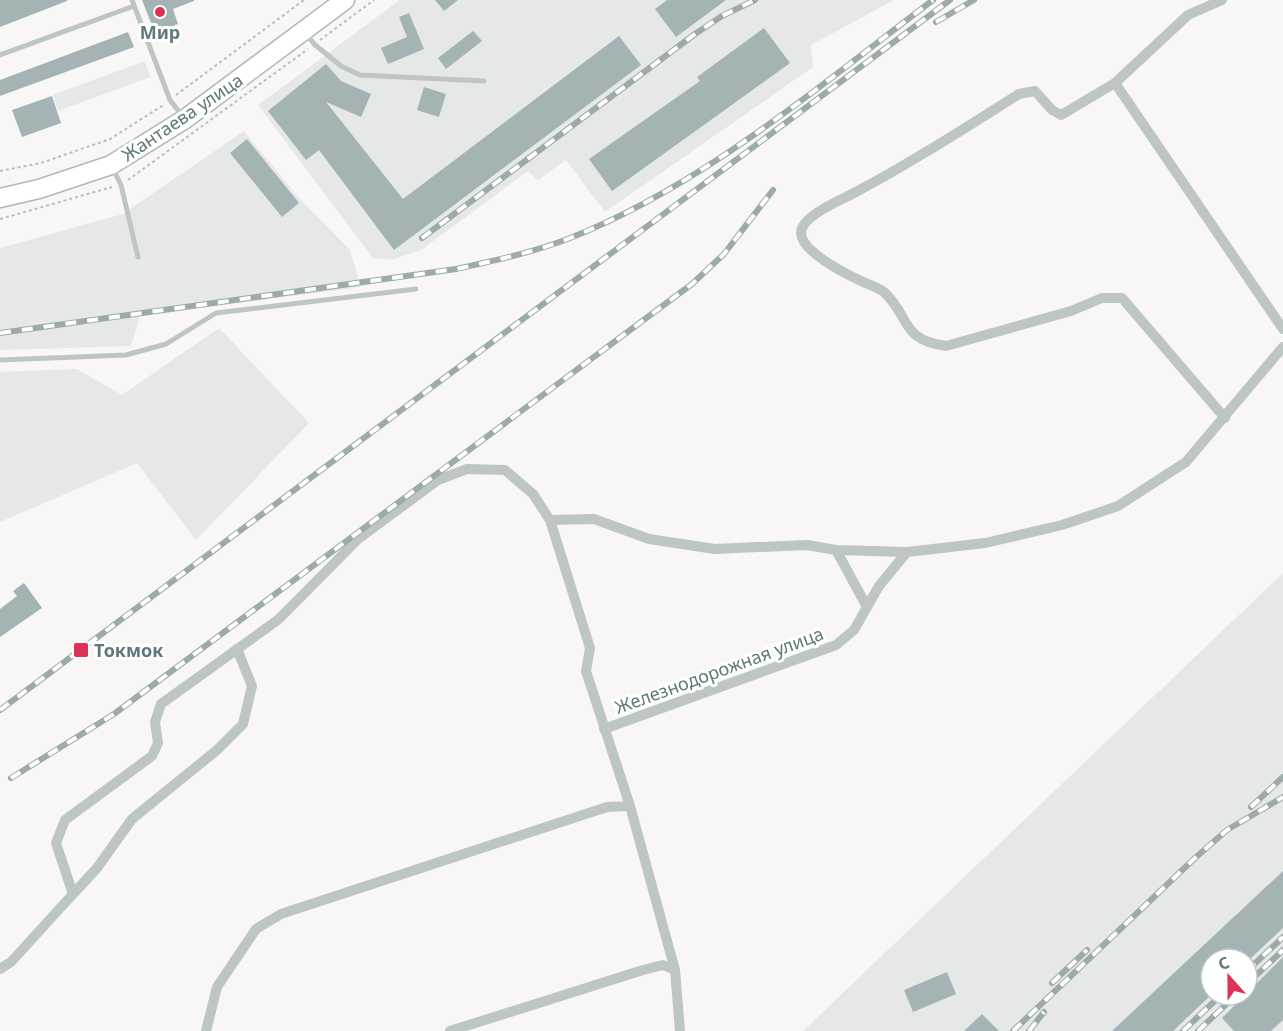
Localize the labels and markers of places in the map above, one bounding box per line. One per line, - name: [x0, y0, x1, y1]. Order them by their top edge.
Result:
- marker: Мир: [153, 5, 167, 19]
- place label: Мир: [140, 20, 180, 44]
- place label: Токмок: [94, 638, 163, 662]
- marker: Токмок: [72, 641, 90, 659]

